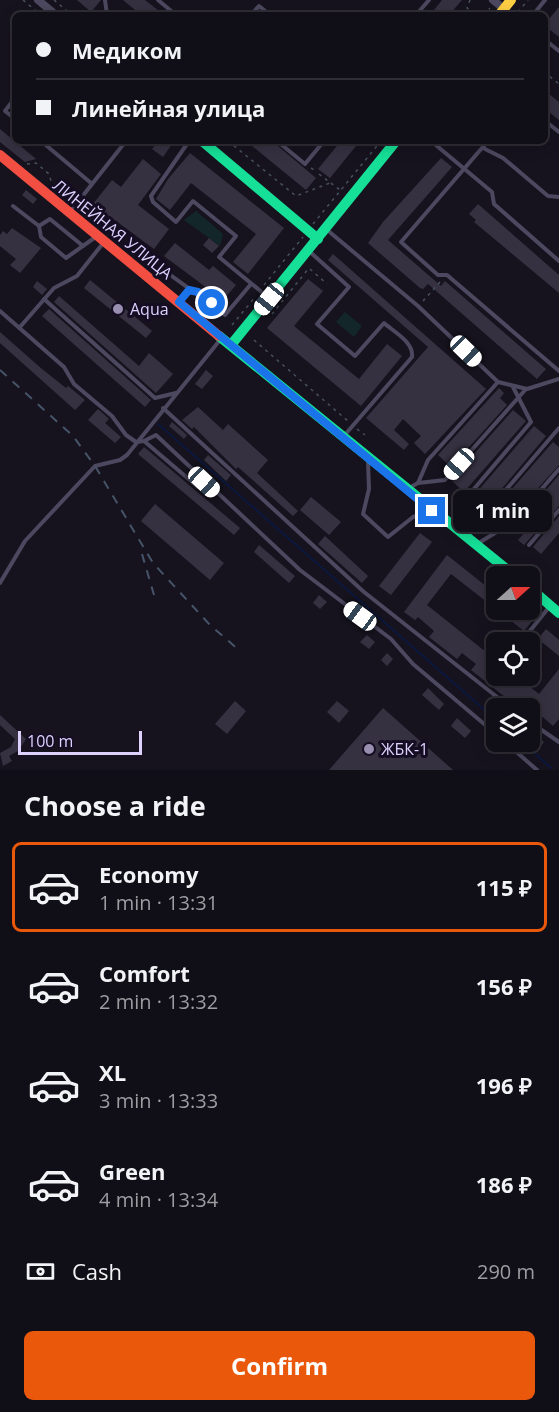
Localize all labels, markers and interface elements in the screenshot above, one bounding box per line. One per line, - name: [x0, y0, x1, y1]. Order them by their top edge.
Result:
- text: Медиком: [72, 35, 182, 65]
- text: Линейная улица: [72, 93, 265, 123]
- street label: ЛИНЕЙНАЯ УЛИЦА: [49, 174, 178, 285]
- car: [251, 279, 287, 319]
- route start: [198, 289, 225, 316]
- place label: Aqua: [130, 298, 169, 320]
- marker: Aqua: [111, 302, 125, 316]
- car: [447, 332, 485, 370]
- car: [440, 445, 478, 483]
- car: [185, 463, 223, 501]
- callout: 1 min: [453, 490, 552, 532]
- route end: [418, 497, 445, 524]
- text: 1 min: [475, 497, 530, 524]
- north arrow: [486, 566, 540, 620]
- map controls: [486, 566, 540, 752]
- car: [340, 598, 380, 634]
- button: locate: [486, 632, 540, 686]
- button: layers: [486, 698, 540, 752]
- scale bar: [18, 728, 142, 756]
- text: 100 m: [27, 730, 73, 752]
- place label: ЖБК-1: [381, 738, 428, 760]
- marker: ЖБК-1: [362, 742, 376, 756]
- text: Choose a ride: [24, 787, 206, 824]
- text: Economy: [99, 859, 198, 889]
- icon: car: [27, 860, 81, 914]
- text: 115 ₽: [476, 872, 532, 902]
- text: 1 min · 13:31: [99, 889, 218, 916]
- text: Comfort: [99, 958, 190, 988]
- icon: car: [27, 959, 81, 1013]
- text: 156 ₽: [476, 971, 532, 1001]
- text: 2 min · 13:32: [99, 988, 218, 1015]
- text: XL: [99, 1057, 126, 1087]
- icon: car: [27, 1058, 81, 1112]
- text: 196 ₽: [476, 1070, 532, 1100]
- text: 3 min · 13:33: [99, 1087, 218, 1114]
- text: Green: [99, 1156, 165, 1186]
- icon: car: [27, 1157, 81, 1211]
- text: 186 ₽: [476, 1169, 532, 1199]
- text: 4 min · 13:34: [99, 1186, 218, 1213]
- icon: cash: [24, 1255, 57, 1288]
- text: Cash: [72, 1256, 122, 1286]
- text: 290 m: [477, 1258, 535, 1285]
- button: Confirm: [24, 1331, 535, 1400]

